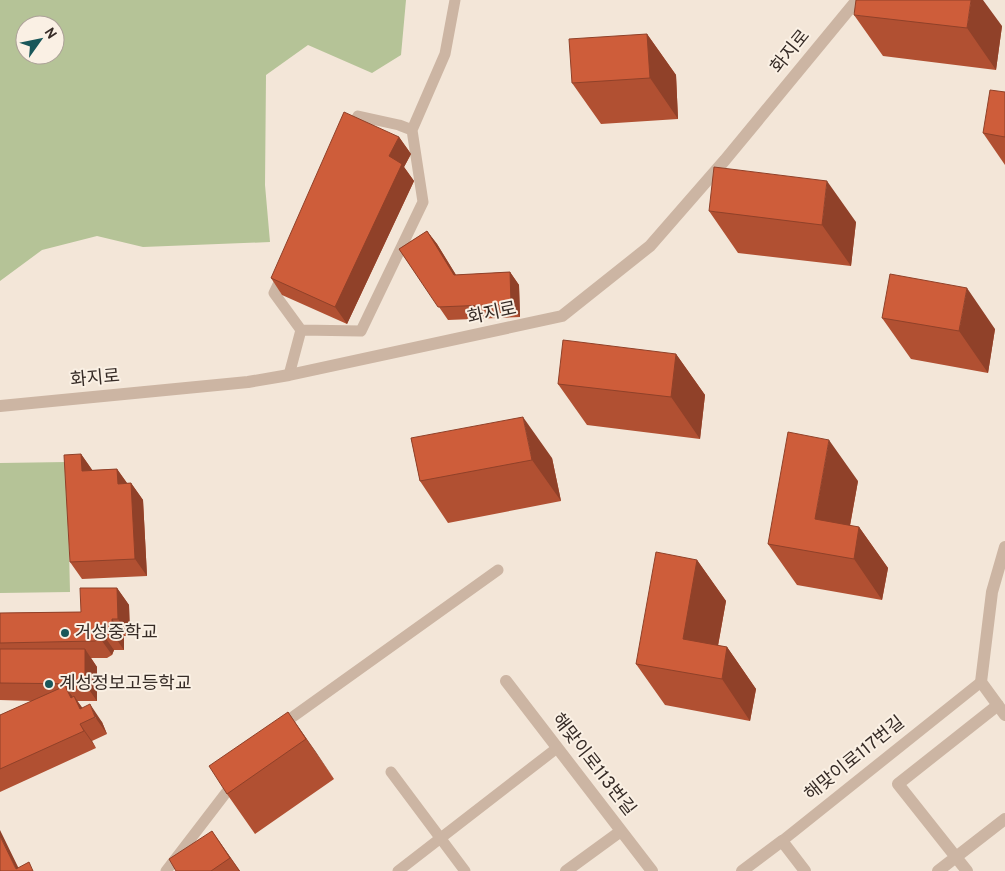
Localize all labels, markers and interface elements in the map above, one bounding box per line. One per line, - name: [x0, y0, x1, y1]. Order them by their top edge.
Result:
- north arrow: [15, 15, 65, 65]
- text: N: [40, 25, 60, 43]
- street label: 화지로: [766, 25, 816, 79]
- street label: 화지로: [465, 298, 519, 330]
- street label: 화지로: [69, 365, 121, 393]
- place label: 거성중학교: [75, 622, 158, 645]
- marker: 거성중학교: [59, 627, 71, 639]
- place label: 계성정보고등학교: [59, 673, 191, 696]
- marker: 계성정보고등학교: [43, 678, 55, 690]
- street label: 해맞이로113번길: [546, 709, 640, 821]
- street label: 해맞이로117번길: [800, 712, 910, 806]

